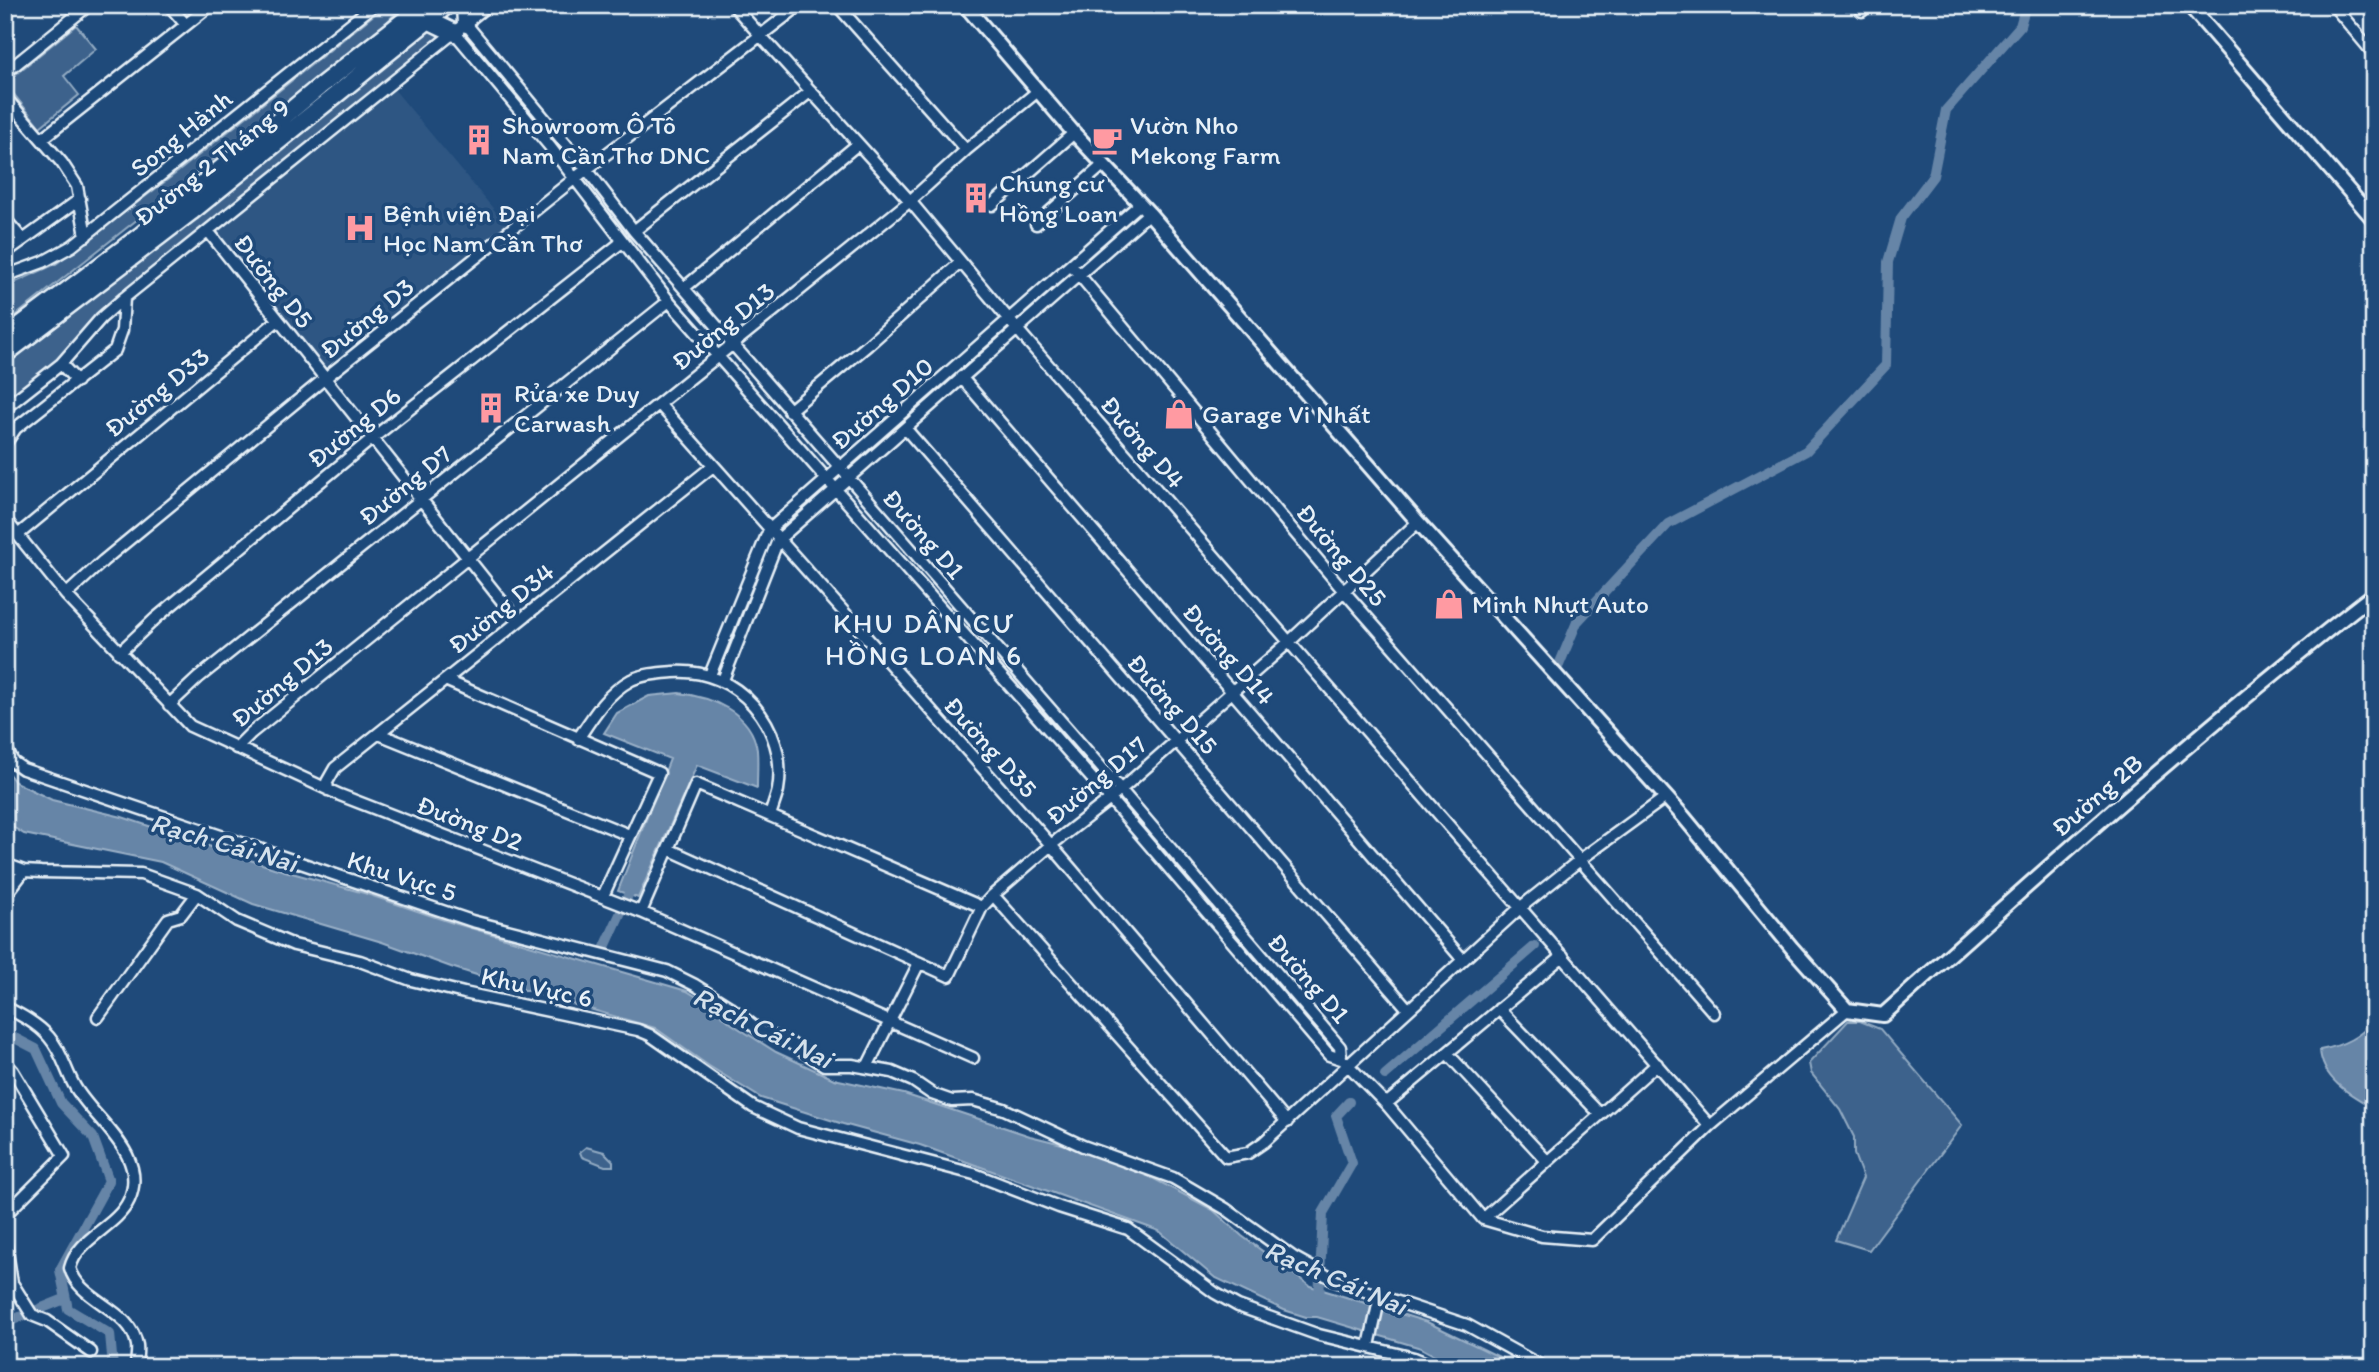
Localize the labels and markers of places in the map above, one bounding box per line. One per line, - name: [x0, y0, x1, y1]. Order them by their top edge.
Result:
- place label: Showroom Ô Tô Nam Cần Thơ DNC: [502, 109, 710, 171]
- place label: Vườn Nho Mekong Farm: [1130, 109, 1281, 171]
- building icon: Showroom Ô Tô Nam Cần Thơ DNC: [462, 123, 496, 157]
- cafe icon: Vườn Nho Mekong Farm: [1090, 123, 1124, 157]
- place label: Chung cư Hồng Loan: [999, 167, 1118, 229]
- building icon: Chung cư Hồng Loan: [959, 181, 993, 215]
- place label: Bệnh viện Đại Học Nam Cần Thơ: [383, 197, 583, 259]
- hospital icon: Bệnh viện Đại Học Nam Cần Thơ: [343, 211, 377, 245]
- place label: Rửa xe Duy Carwash: [514, 377, 639, 439]
- building icon: Rửa xe Duy Carwash: [474, 391, 508, 425]
- shop icon: Garage Vi Nhất: [1162, 397, 1196, 431]
- place label: Garage Vi Nhất: [1202, 398, 1371, 430]
- shop icon: Minh Nhựt Auto: [1432, 587, 1466, 621]
- place label: Minh Nhựt Auto: [1472, 588, 1649, 620]

